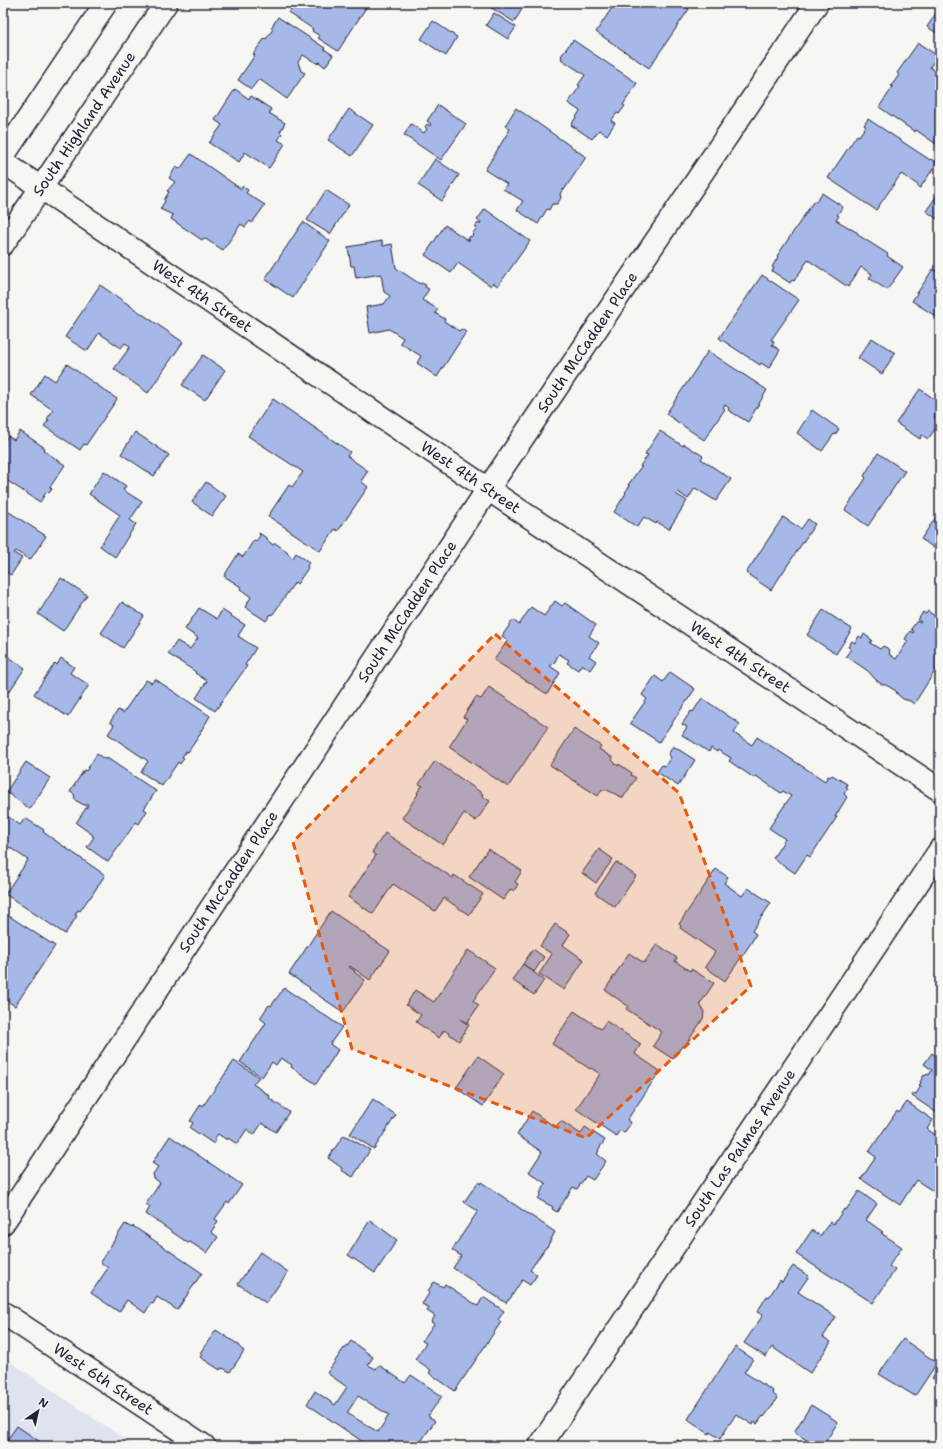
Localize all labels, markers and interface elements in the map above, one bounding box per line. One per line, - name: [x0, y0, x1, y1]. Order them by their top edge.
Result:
- street label: South Highland Avenue: [28, 48, 140, 200]
- street label: West 4th Street: [148, 255, 256, 337]
- street label: South McCadden Place: [532, 268, 642, 417]
- street label: West 4th Street: [417, 437, 524, 518]
- street label: South McCadden Place: [353, 537, 461, 686]
- street label: West 4th Street: [686, 617, 794, 698]
- street label: South McCadden Place: [174, 807, 283, 957]
- street label: South Las Palmas Avenue: [680, 1065, 800, 1231]
- street label: West 6th Street: [49, 1339, 157, 1420]
- north arrow: [18, 1391, 58, 1431]
- text: N: [36, 1394, 51, 1412]

